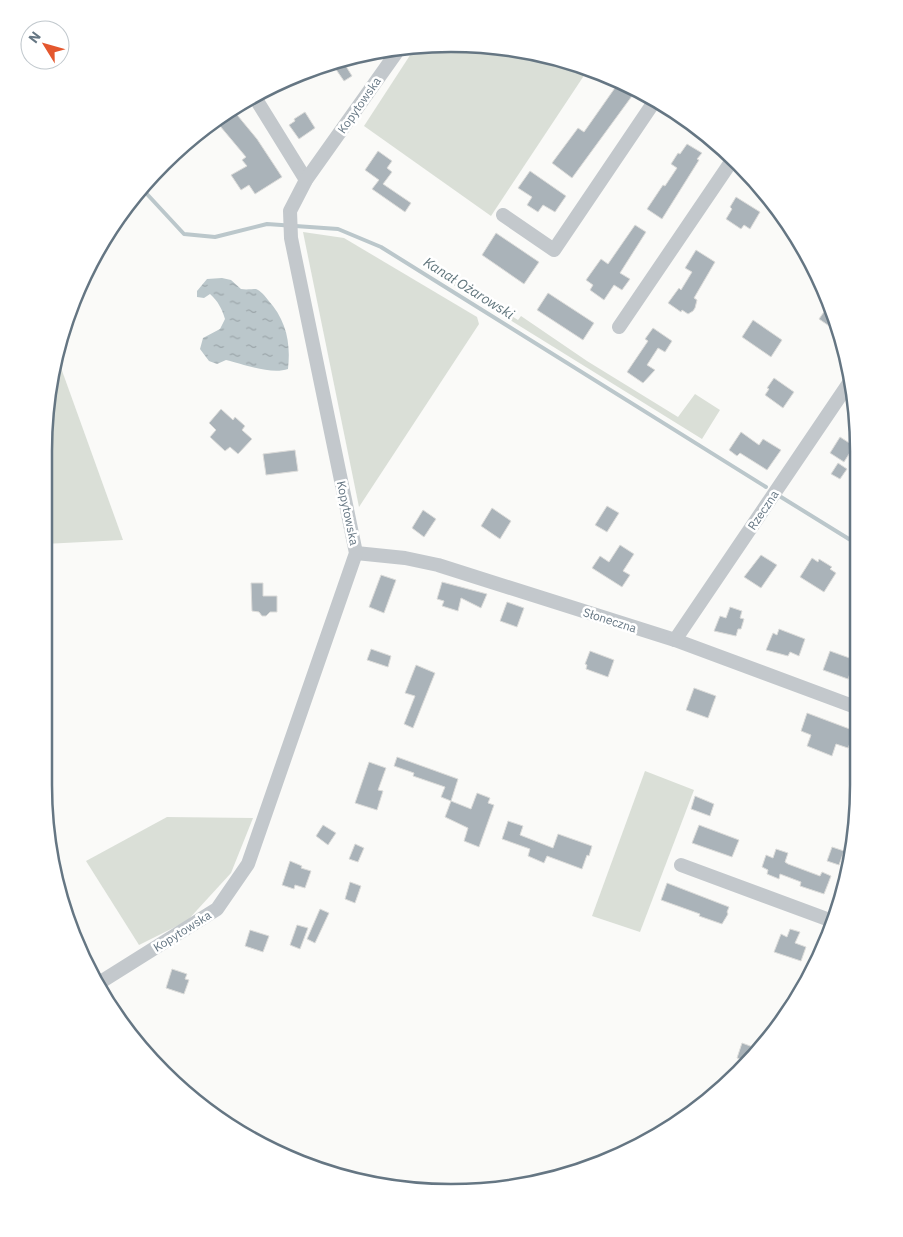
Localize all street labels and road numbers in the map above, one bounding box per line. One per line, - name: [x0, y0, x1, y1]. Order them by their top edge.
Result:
- street label: Kopytowska: [334, 73, 384, 136]
- street label: Kopytowska: [334, 479, 362, 547]
- street label: Rzeczna: [744, 487, 782, 533]
- street label: Słoneczna: [581, 604, 639, 636]
- street label: Kopytowska: [150, 907, 214, 955]

